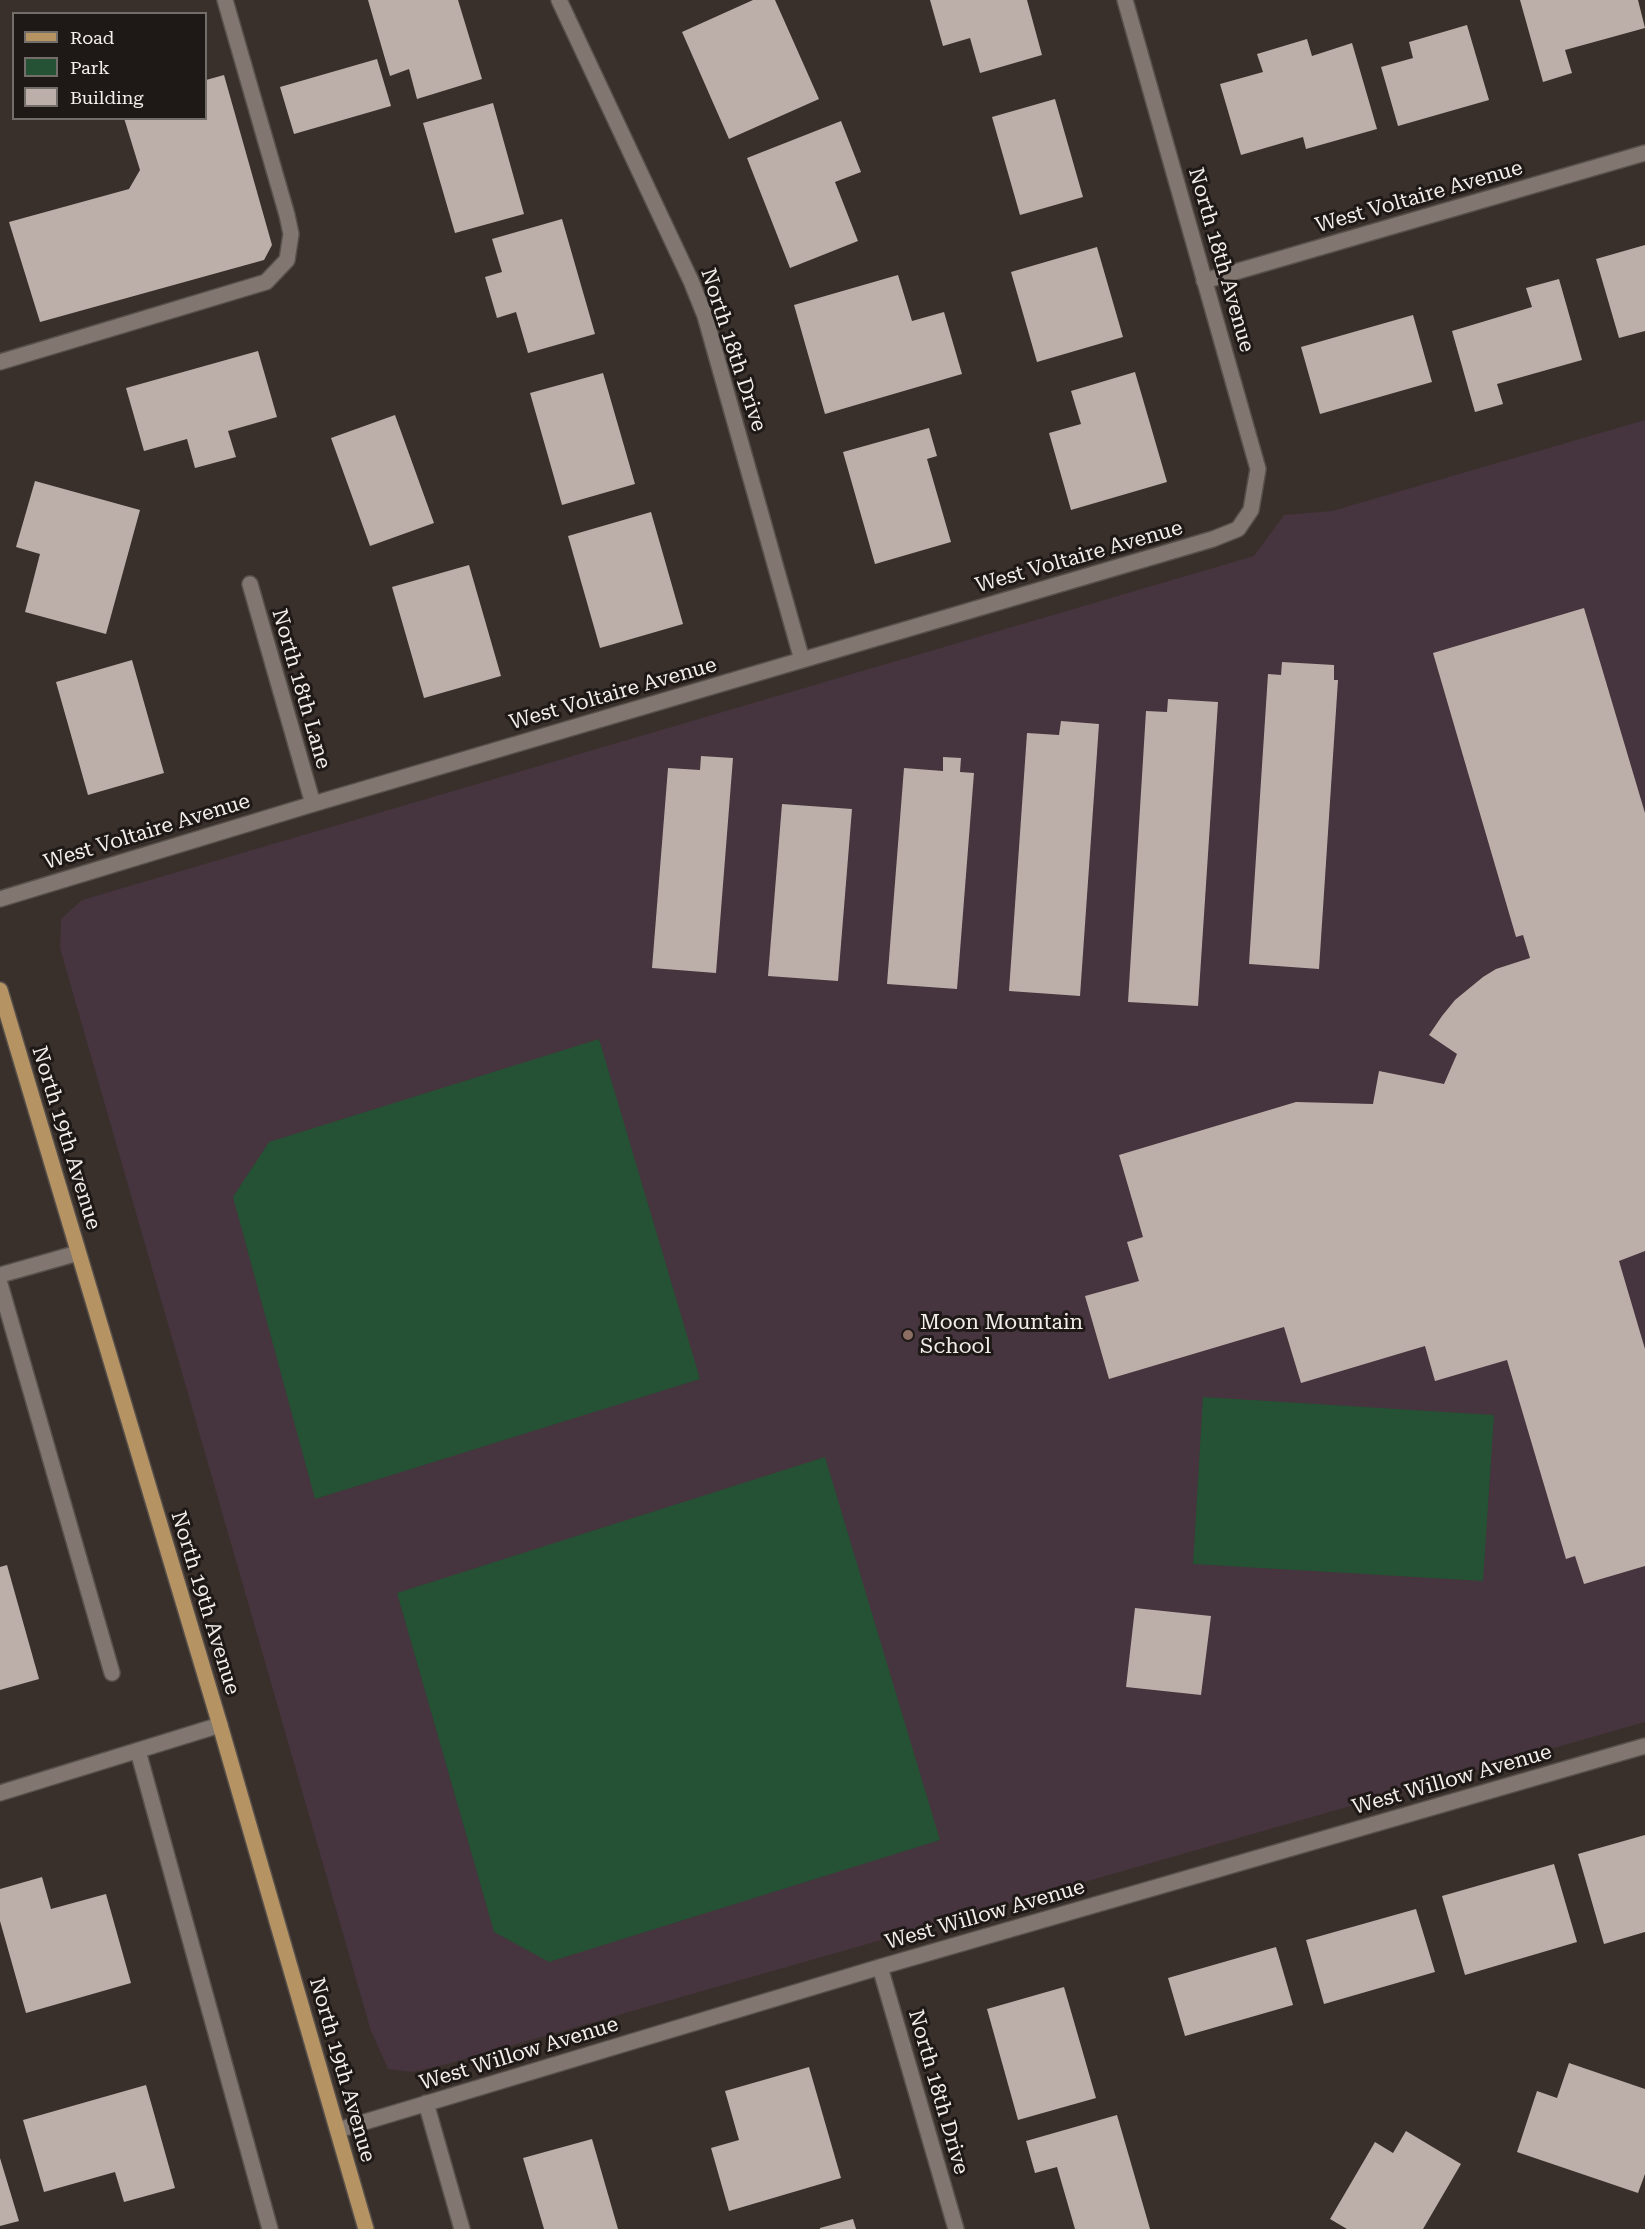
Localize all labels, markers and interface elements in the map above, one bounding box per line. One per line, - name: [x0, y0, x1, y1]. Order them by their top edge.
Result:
- legend: [12, 12, 207, 120]
- text: Road: [70, 27, 114, 48]
- text: Park: [70, 57, 110, 78]
- text: Building: [70, 87, 144, 108]
- street label: West Voltaire Avenue: [1313, 155, 1525, 239]
- street label: North 18th Avenue: [1183, 165, 1259, 355]
- street label: North 18th Drive: [695, 265, 771, 435]
- street label: West Voltaire Avenue: [973, 515, 1185, 599]
- street label: North 18th Lane: [266, 606, 336, 772]
- street label: West Voltaire Avenue: [507, 652, 719, 736]
- street label: West Voltaire Avenue: [41, 789, 253, 875]
- street label: North 19th Avenue: [26, 1043, 106, 1233]
- place label: Moon Mountain School: [920, 1310, 1083, 1360]
- marker: Moon Mountain School: [901, 1328, 915, 1342]
- street label: North 19th Avenue: [165, 1508, 245, 1698]
- street label: West Willow Avenue: [1349, 1739, 1555, 1821]
- street label: West Willow Avenue: [882, 1874, 1088, 1956]
- street label: North 19th Avenue: [304, 1975, 380, 2165]
- street label: North 18th Drive: [902, 2007, 974, 2177]
- street label: West Willow Avenue: [417, 2012, 621, 2096]

